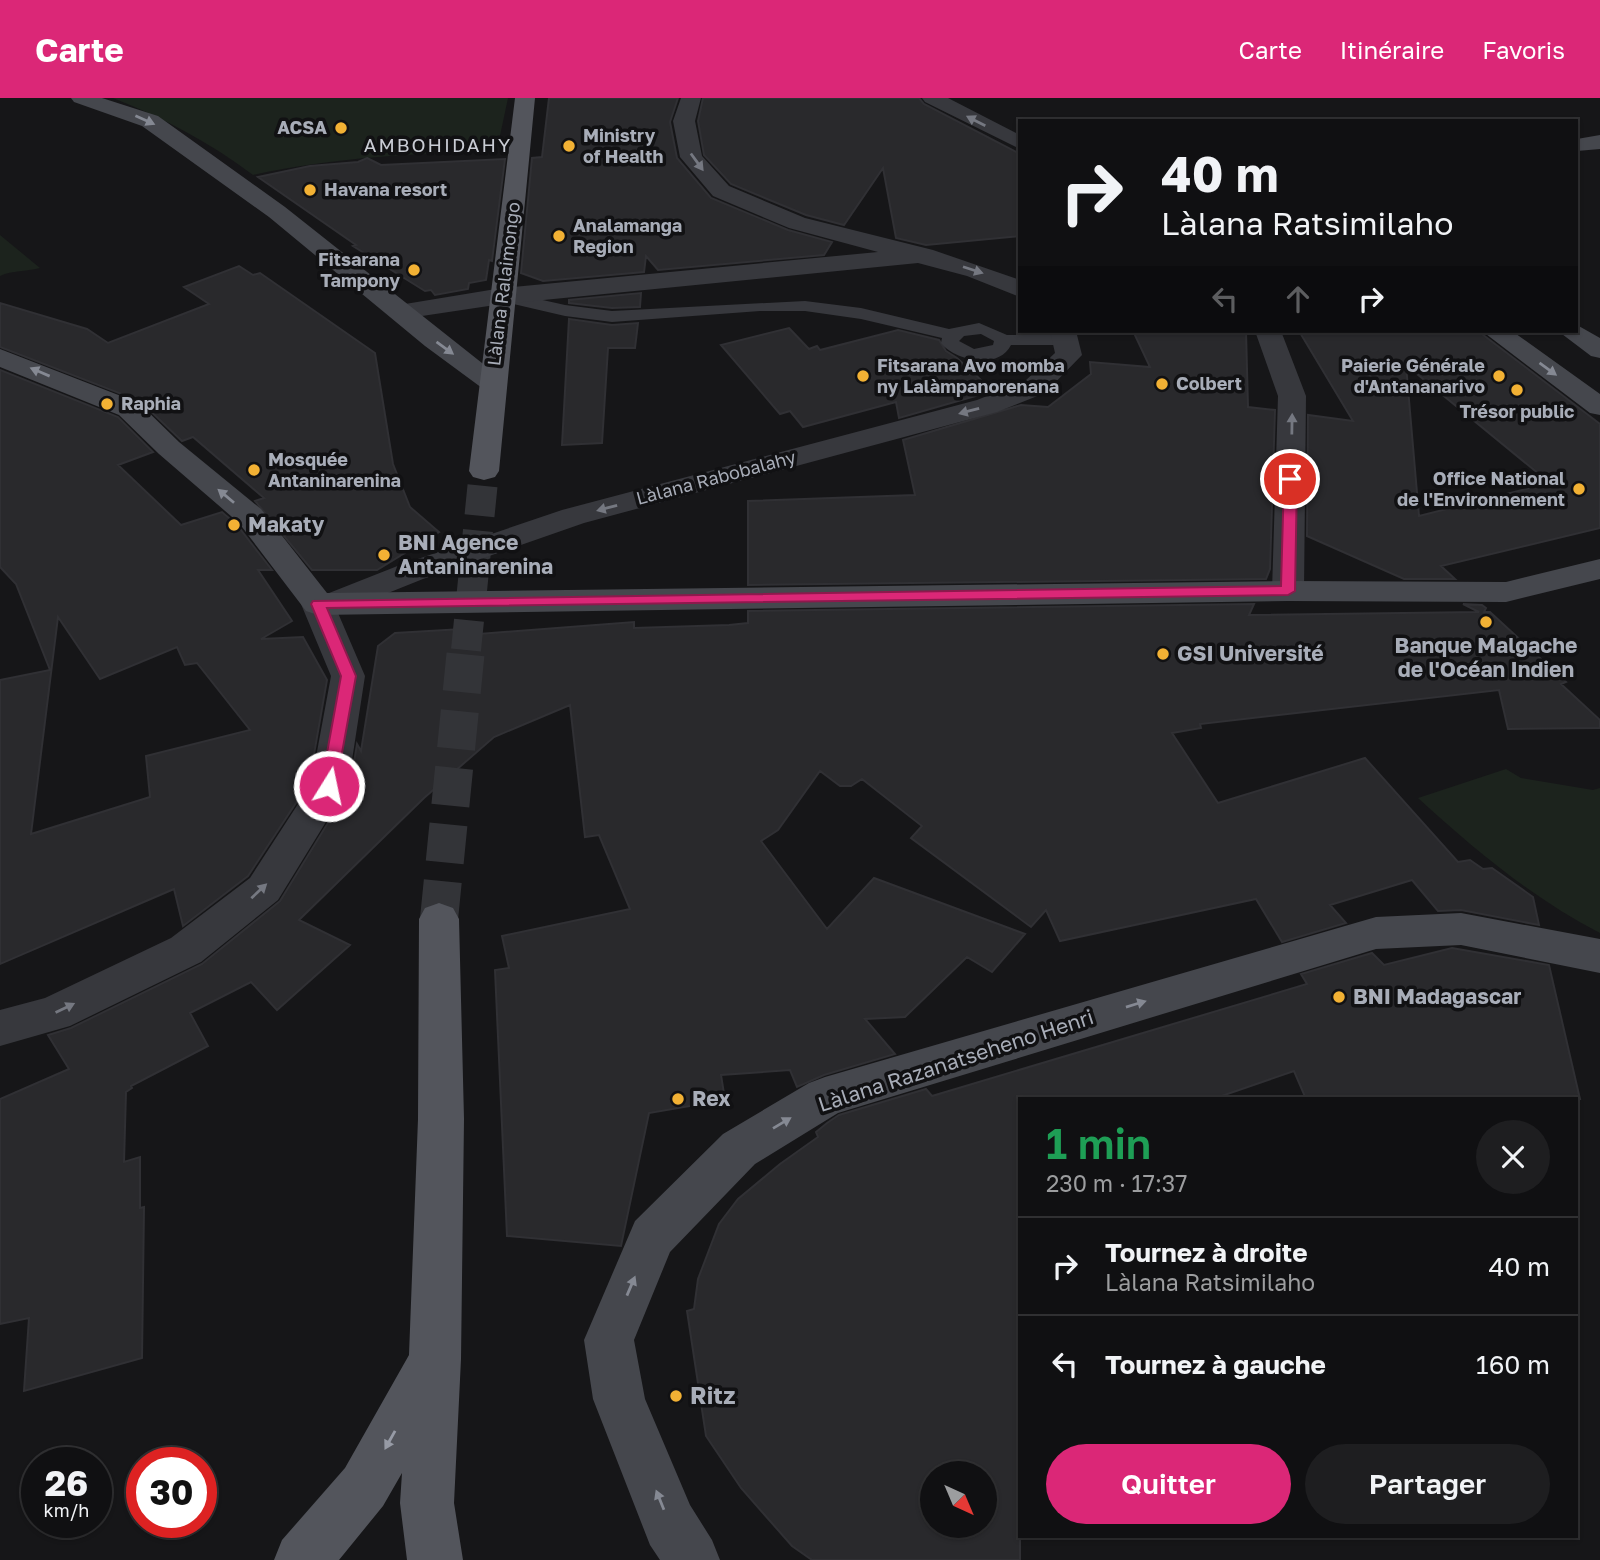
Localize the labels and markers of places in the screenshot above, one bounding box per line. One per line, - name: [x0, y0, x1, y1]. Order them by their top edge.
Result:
- place label: ACSA: [277, 116, 327, 138]
- marker: ACSA: [333, 120, 349, 136]
- place label: Ministry of Health: [583, 124, 663, 167]
- marker: Ministry of Health: [561, 138, 577, 154]
- place label: Havana resort: [324, 178, 447, 200]
- marker: Havana resort: [302, 182, 318, 198]
- place label: Analamanga Region: [573, 214, 682, 257]
- marker: Analamanga Region: [551, 228, 567, 244]
- place label: Fitsarana Tampony: [318, 248, 400, 291]
- marker: Fitsarana Tampony: [406, 262, 422, 278]
- place label: Fitsarana Avo momba ny Lalàmpanorenana: [877, 354, 1065, 397]
- place label: Paierie Générale d'Antananarivo: [1341, 354, 1485, 397]
- marker: Fitsarana Avo momba ny Lalàmpanorenana: [855, 368, 871, 384]
- marker: Paierie Générale d'Antananarivo: [1491, 368, 1507, 384]
- place label: Colbert: [1176, 372, 1242, 394]
- marker: Colbert: [1154, 376, 1170, 392]
- marker: Trésor public: [1509, 382, 1525, 398]
- place label: Raphia: [121, 392, 181, 414]
- marker: Raphia: [99, 396, 115, 412]
- place label: Trésor public: [1460, 400, 1574, 422]
- place label: Mosquée Antaninarenina: [268, 448, 401, 491]
- pin: [1260, 449, 1320, 509]
- marker: Mosquée Antaninarenina: [246, 462, 262, 478]
- place label: Office National de l'Environnement: [1397, 467, 1565, 510]
- marker: Office National de l'Environnement: [1571, 481, 1587, 497]
- place label: Makaty: [248, 511, 325, 537]
- marker: Makaty: [226, 517, 242, 533]
- place label: BNI Agence Antaninarenina: [398, 529, 553, 579]
- marker: BNI Agence Antaninarenina: [376, 547, 392, 563]
- marker: Banque Malgache de l'Océan Indien: [1478, 614, 1494, 630]
- place label: Banque Malgache de l'Océan Indien: [1395, 632, 1577, 682]
- place label: GSI Université: [1177, 640, 1324, 666]
- marker: GSI Université: [1155, 646, 1171, 662]
- place label: BNI Madagascar: [1353, 983, 1521, 1009]
- marker: BNI Madagascar: [1331, 989, 1347, 1005]
- place label: Rex: [692, 1085, 730, 1111]
- marker: Rex: [670, 1091, 686, 1107]
- place label: Ritz: [690, 1380, 735, 1409]
- marker: Ritz: [668, 1388, 684, 1404]

